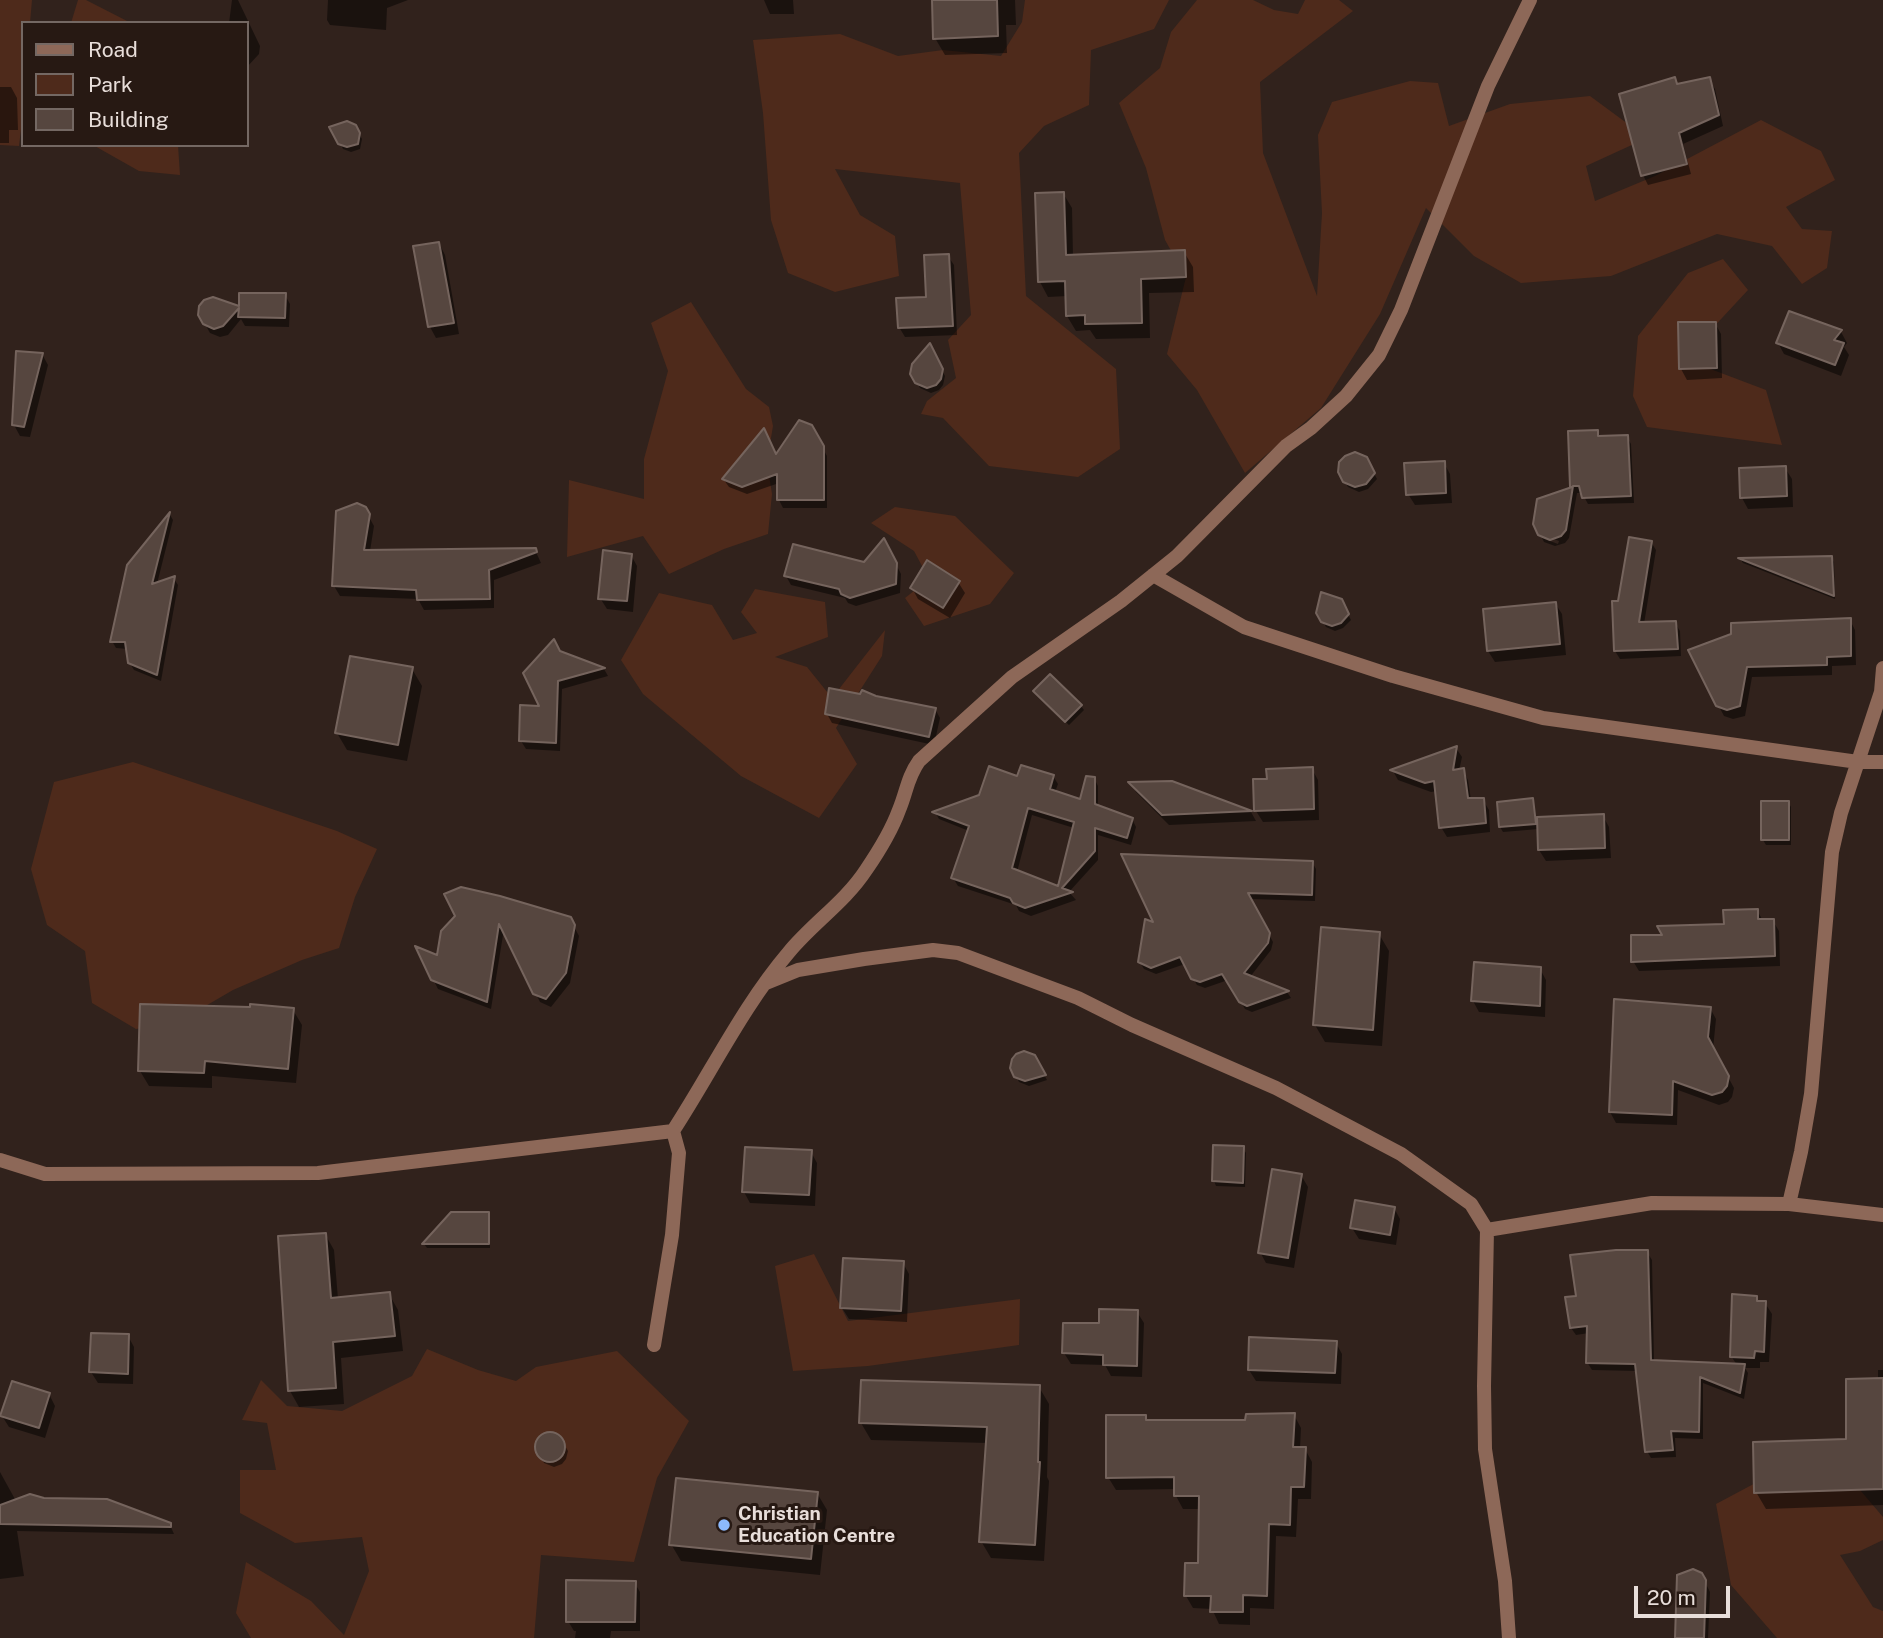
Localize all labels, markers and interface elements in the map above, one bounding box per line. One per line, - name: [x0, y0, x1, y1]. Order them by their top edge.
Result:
- legend: [21, 21, 248, 147]
- text: Road: [88, 37, 138, 62]
- text: Park: [88, 72, 133, 97]
- text: Building: [88, 107, 169, 132]
- place label: Christian Education Centre: [738, 1503, 895, 1547]
- marker: Christian Education Centre: [716, 1517, 732, 1533]
- scale bar: [1638, 1572, 1734, 1616]
- text: 20 m: [1647, 1585, 1696, 1610]

